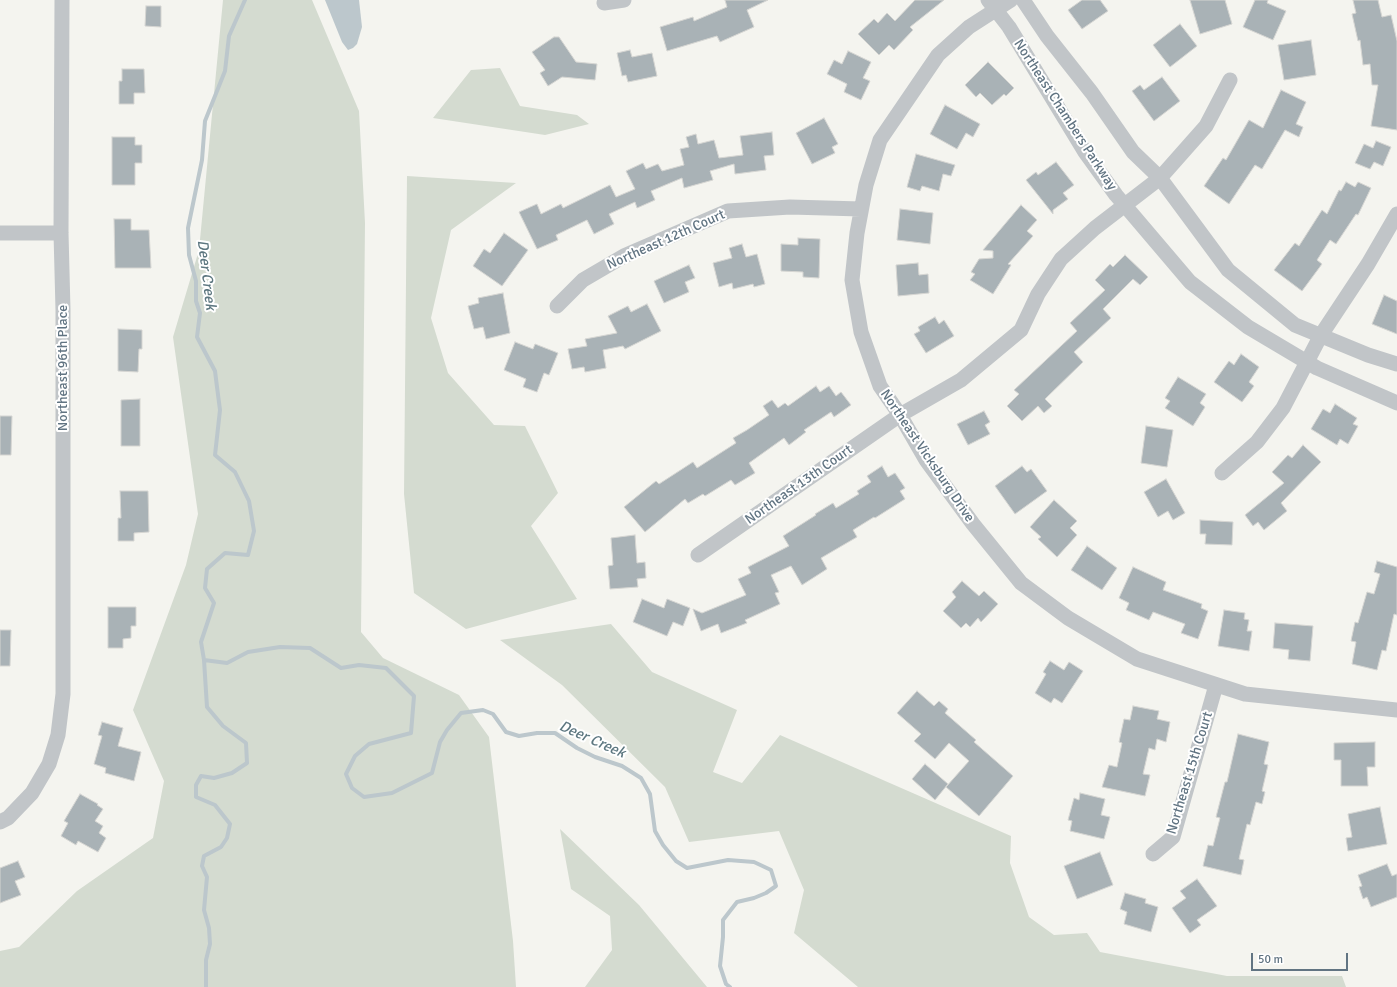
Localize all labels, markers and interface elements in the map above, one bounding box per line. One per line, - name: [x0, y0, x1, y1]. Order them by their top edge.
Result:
- street label: Northeast Chambers Parkway: [1010, 36, 1120, 194]
- street label: Northeast 12th Court: [604, 206, 728, 274]
- water label: Deer Creek: [193, 239, 219, 311]
- street label: Northeast 96th Place: [55, 305, 71, 431]
- street label: Northeast Vicksburg Drive: [876, 386, 978, 526]
- street label: Northeast 13th Court: [742, 442, 856, 528]
- street label: Northeast 15th Court: [1163, 710, 1217, 836]
- water label: Deer Creek: [556, 717, 628, 763]
- scale bar: [1253, 945, 1350, 971]
- text: 50 m: [1258, 952, 1283, 967]

